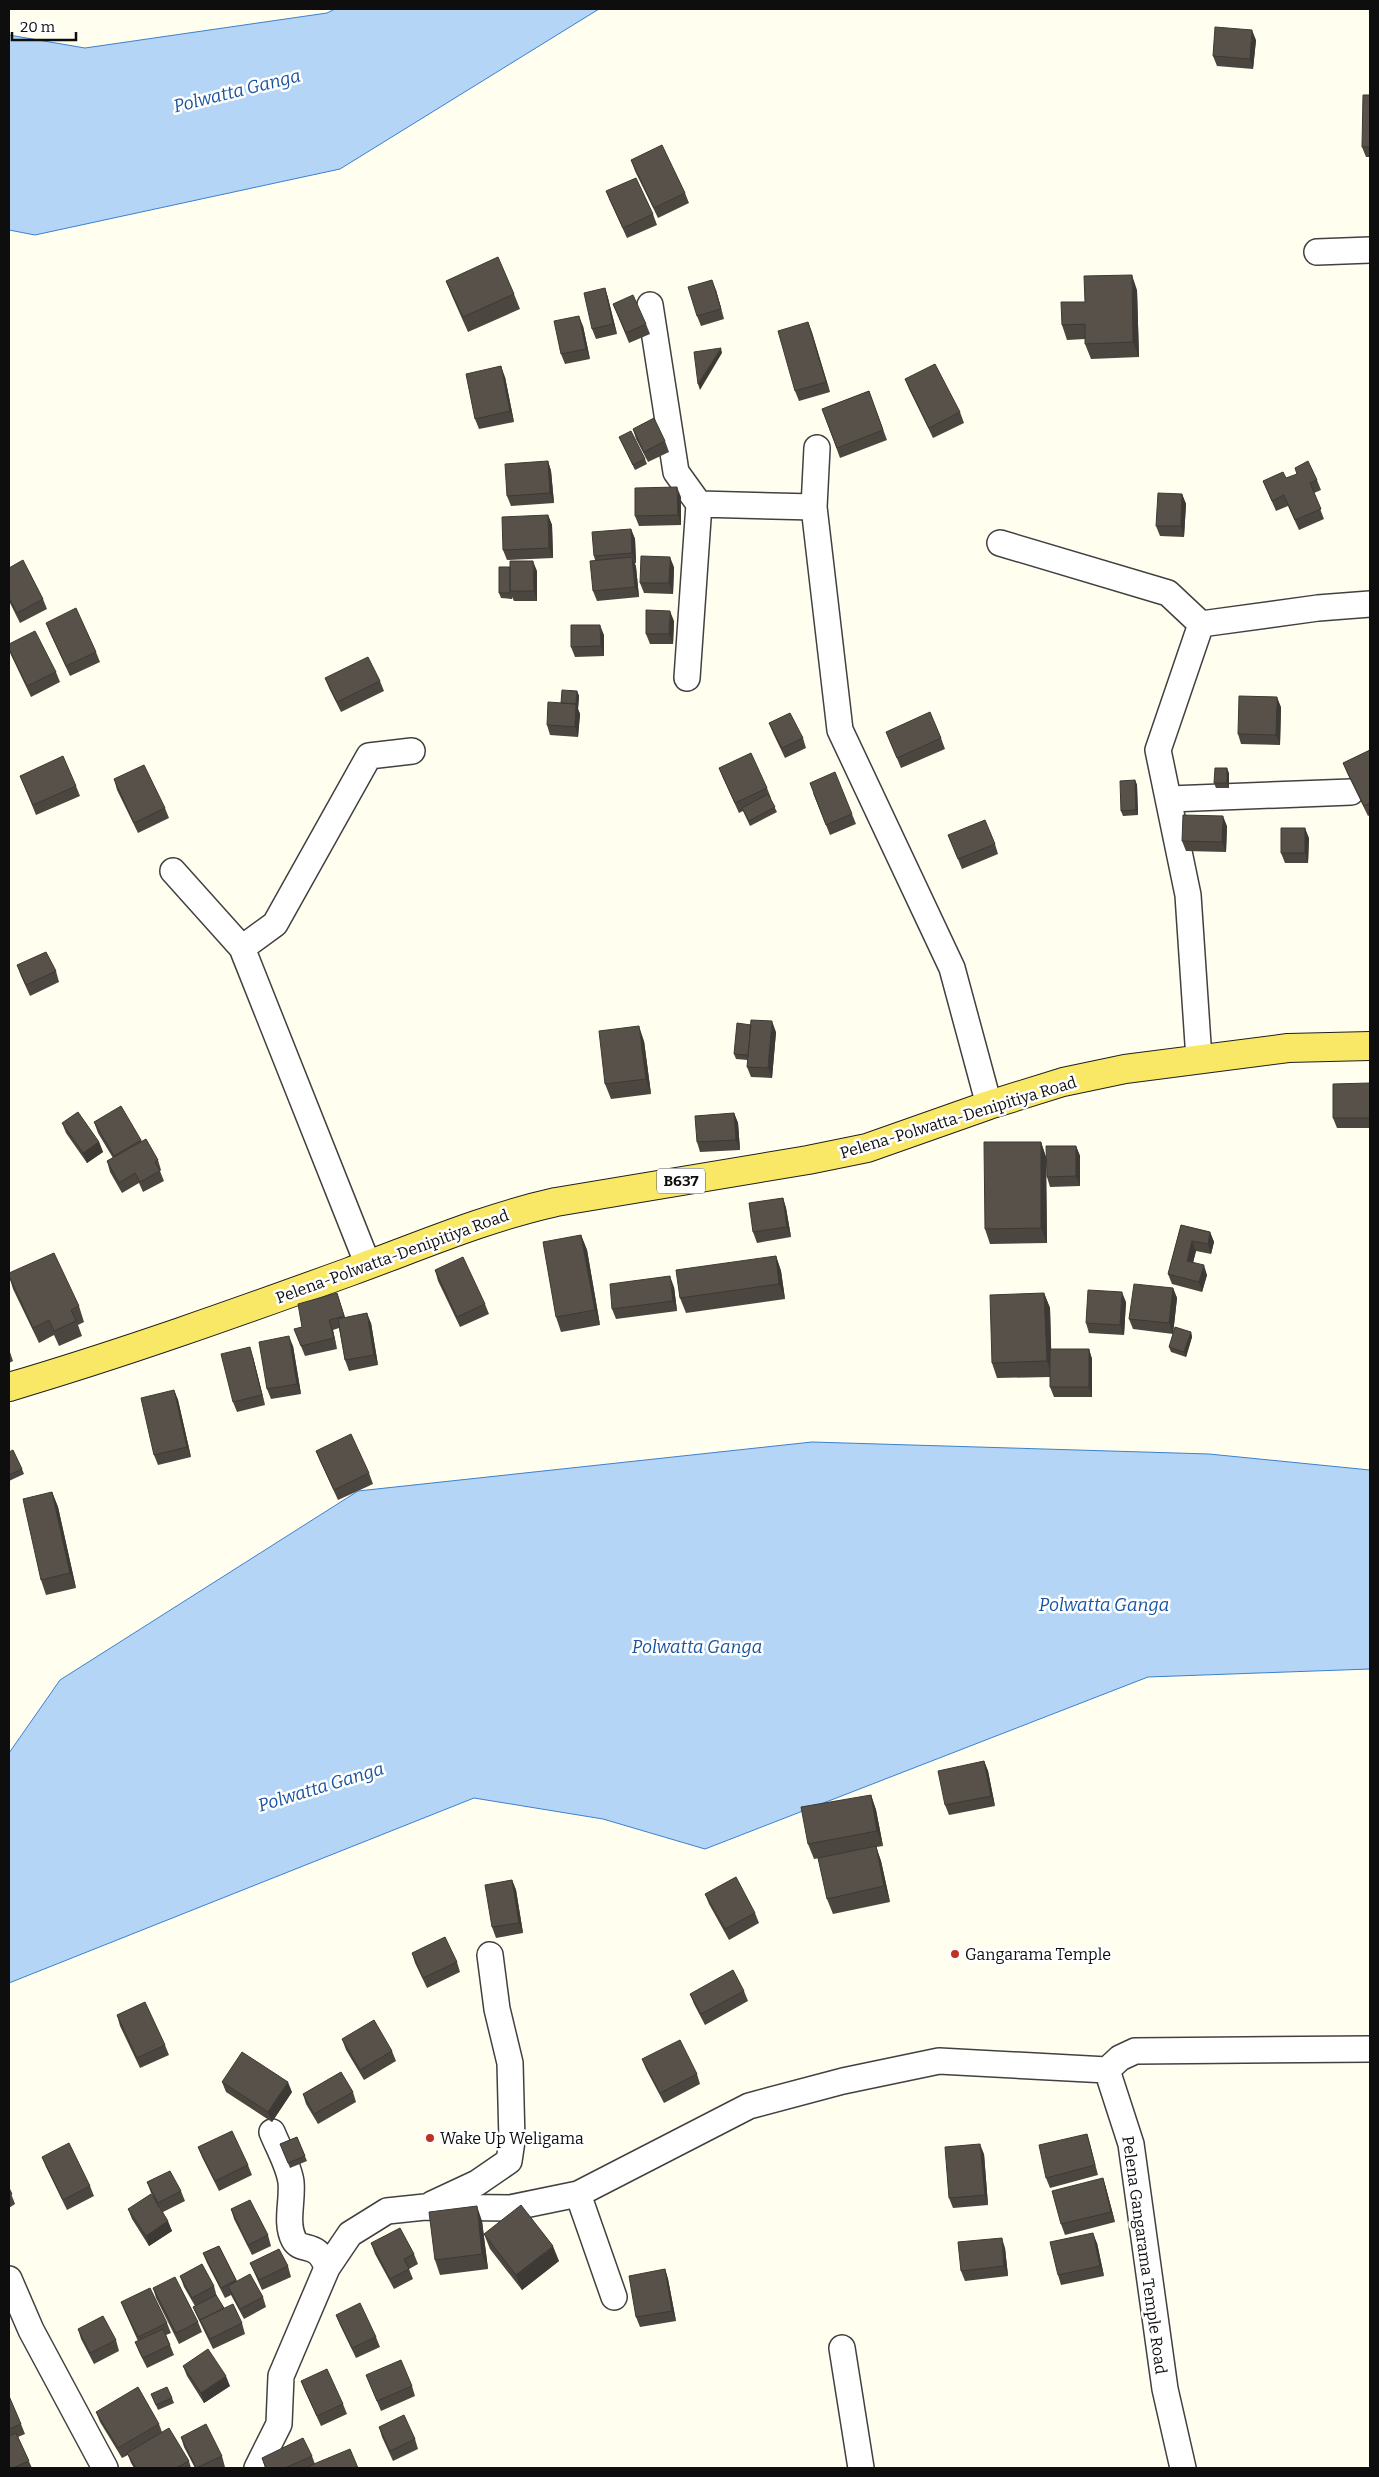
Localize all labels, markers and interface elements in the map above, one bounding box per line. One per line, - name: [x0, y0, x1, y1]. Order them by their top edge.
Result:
- scale bar: [12, 10, 76, 42]
- text: 20 m: [20, 18, 56, 36]
- water label: Polwatta Ganga: [171, 65, 303, 117]
- street label: Pelena-Polwatta-Denipitiya Road: [838, 1072, 1079, 1163]
- road number: B637: [657, 1168, 705, 1194]
- street label: Pelena-Polwatta-Denipitiya Road: [273, 1205, 512, 1308]
- water label: Polwatta Ganga: [1039, 1594, 1169, 1616]
- water label: Polwatta Ganga: [632, 1636, 762, 1658]
- water label: Polwatta Ganga: [255, 1757, 387, 1817]
- place label: Gangarama Temple: [965, 1945, 1111, 1964]
- marker: Gangarama Temple: [949, 1948, 961, 1960]
- place label: Wake Up Weligama: [440, 2129, 584, 2148]
- marker: Wake Up Weligama: [424, 2132, 436, 2144]
- street label: Pelena Gangarama Temple Road: [1118, 2135, 1171, 2376]

